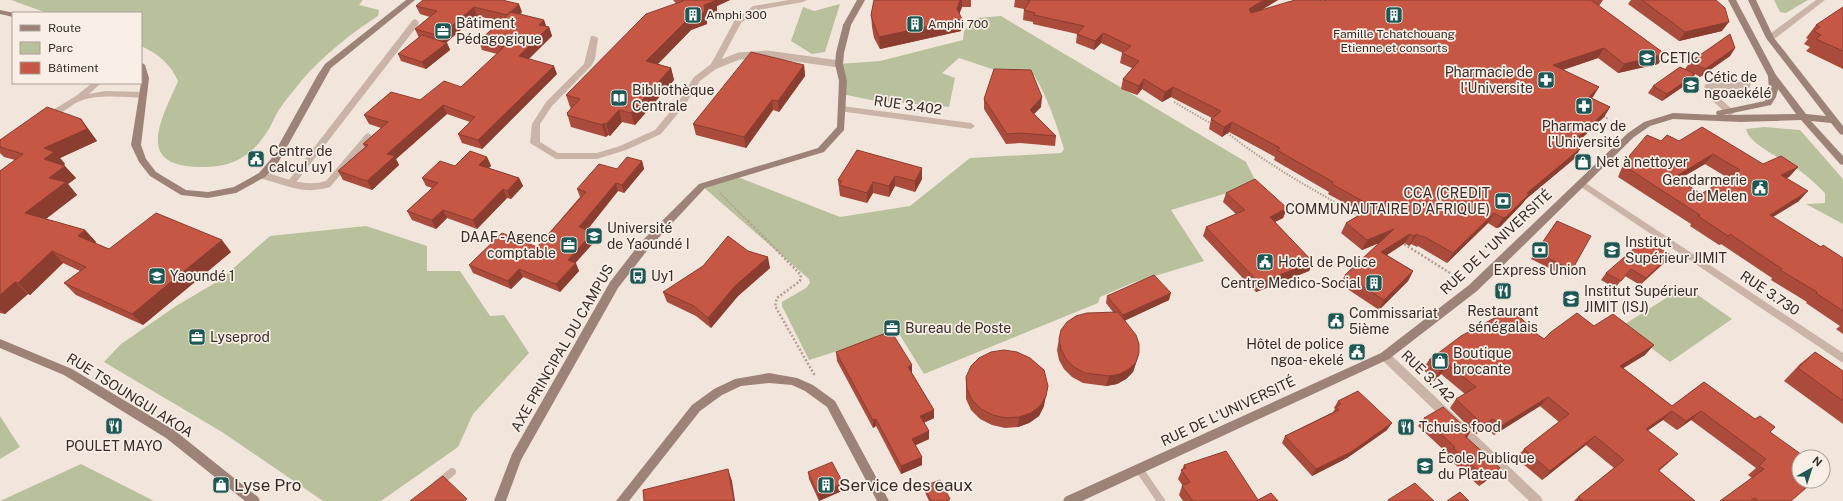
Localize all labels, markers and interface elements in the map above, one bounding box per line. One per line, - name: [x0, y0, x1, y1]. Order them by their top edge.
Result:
- building icon: Amphi 300: [683, 5, 703, 25]
- building icon: Famille Tchatchouang Etienne et consorts: [1384, 5, 1404, 25]
- place label: Amphi 300: [706, 8, 767, 22]
- legend: [12, 12, 142, 84]
- building icon: Amphi 700: [905, 14, 925, 34]
- place label: Bâtiment Pédagogique: [456, 15, 542, 47]
- place label: Amphi 700: [928, 17, 988, 31]
- text: Route: [48, 21, 81, 35]
- office icon: Bâtiment Pédagogique: [433, 21, 453, 41]
- place label: Famille Tchatchouang Etienne et consorts: [1333, 27, 1455, 55]
- text: Parc: [48, 41, 73, 55]
- school or university icon: CETIC: [1637, 48, 1657, 68]
- place label: CETIC: [1660, 50, 1700, 66]
- text: Bâtiment: [48, 61, 99, 75]
- place label: Pharmacie de l'Universite: [1445, 64, 1533, 96]
- place label: Cétic de ngoaekélé: [1704, 69, 1771, 101]
- pharmacy icon: Pharmacie de l'Universite: [1536, 70, 1556, 90]
- school or university icon: Cétic de ngoaekélé: [1681, 75, 1701, 95]
- place label: Bibliothèque Centrale: [632, 82, 714, 114]
- library icon: Bibliothèque Centrale: [609, 88, 629, 108]
- street label: RUE 3.402: [873, 92, 943, 118]
- pharmacy icon: Pharmacy de l'Université: [1574, 96, 1594, 116]
- place label: Pharmacy de l'Université: [1542, 118, 1626, 150]
- place label: Centre de calcul uy1: [269, 143, 333, 175]
- public building icon: Centre de calcul uy1: [246, 149, 266, 169]
- shop icon: Net à nettoyer: [1573, 152, 1593, 172]
- place label: Net à nettoyer: [1596, 154, 1688, 170]
- place label: Gendarmerie de Melen: [1662, 172, 1747, 204]
- public building icon: Gendarmerie de Melen: [1750, 178, 1770, 198]
- place label: CCA (CREDIT COMMUNAUTAIRE D'AFRIQUE): [1285, 185, 1490, 217]
- street label: RUE DE L'UNIVERSITÉ: [1436, 185, 1555, 298]
- bank icon: CCA (CREDIT COMMUNAUTAIRE D'AFRIQUE): [1493, 191, 1513, 211]
- place label: Université de Yaoundé I: [607, 220, 690, 252]
- school or university icon: Université de Yaoundé I: [584, 226, 604, 246]
- place label: DAAF - Agence comptable: [460, 229, 556, 261]
- place label: Institut Supérieur JIMIT: [1625, 234, 1727, 266]
- office icon: DAAF - Agence comptable: [559, 235, 579, 255]
- bank icon: Express Union: [1530, 240, 1550, 260]
- school or university icon: Institut Supérieur JIMIT: [1602, 240, 1622, 260]
- public building icon: Hotel de Police: [1255, 252, 1275, 272]
- place label: Hotel de Police: [1278, 254, 1376, 270]
- street label: AXE PRINCIPAL DU CAMPUS: [507, 261, 617, 435]
- place label: Express Union: [1494, 262, 1586, 278]
- school or university icon: Yaoundé 1: [147, 266, 167, 286]
- bus stop icon: Uy1: [628, 266, 648, 286]
- street label: RUE 3.730: [1737, 267, 1803, 319]
- place label: Yaoundé 1: [170, 268, 235, 284]
- place label: Uy1: [651, 268, 674, 284]
- building icon: Centre Medico-Social: [1364, 273, 1384, 293]
- place label: Centre Medico-Social: [1221, 275, 1361, 291]
- restaurant icon: Restaurant sénégalais: [1493, 281, 1513, 301]
- place label: Institut Supérieur JIMIT (ISJ): [1584, 283, 1699, 315]
- school or university icon: Institut Supérieur JIMIT (ISJ): [1561, 289, 1581, 309]
- place label: Restaurant sénégalais: [1467, 303, 1539, 335]
- place label: Commissariat 5ième: [1349, 305, 1438, 337]
- public building icon: Commissariat 5ième: [1326, 311, 1346, 331]
- office icon: Bureau de Poste: [882, 318, 902, 338]
- place label: Bureau de Poste: [905, 320, 1011, 336]
- office icon: Lyseprod: [187, 327, 207, 347]
- place label: Lyseprod: [210, 329, 270, 345]
- place label: Hôtel de police ngoa- ekelé: [1246, 336, 1344, 368]
- public building icon: Hôtel de police ngoa- ekelé: [1347, 342, 1367, 362]
- place label: Boutique brocante: [1453, 345, 1512, 377]
- street label: RUE 3.742: [1398, 347, 1458, 405]
- street label: RUE TSOUNGUI AKOA: [64, 350, 196, 440]
- shop icon: Boutique brocante: [1430, 351, 1450, 371]
- street label: RUE DE L'UNIVERSITÉ: [1158, 372, 1298, 449]
- restaurant icon: POULET MAYO: [104, 416, 124, 436]
- restaurant icon: Tchuiss food: [1396, 417, 1416, 437]
- place label: Tchuiss food: [1419, 419, 1501, 435]
- place label: POULET MAYO: [65, 438, 163, 454]
- place label: École Publique du Plateau: [1438, 449, 1535, 482]
- north arrow: [1791, 449, 1831, 489]
- text: N: [1810, 454, 1824, 469]
- school or university icon: École Publique du Plateau: [1415, 456, 1435, 476]
- shop icon: Lyse Pro: [211, 475, 231, 495]
- place label: Lyse Pro: [234, 475, 301, 495]
- building icon: Service des eaux: [816, 475, 836, 495]
- place label: Service des eaux: [839, 475, 973, 495]

